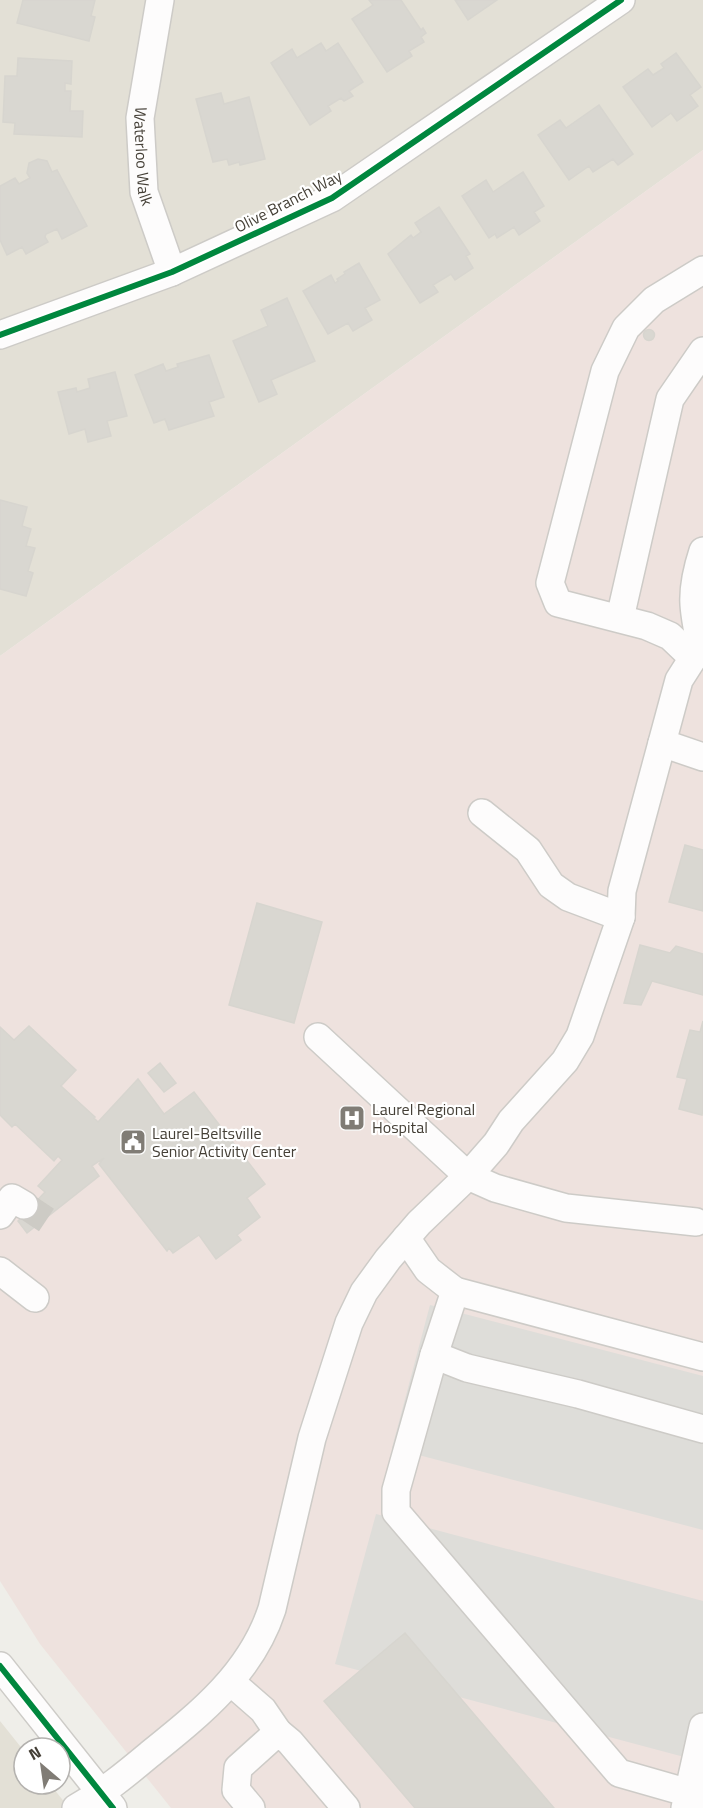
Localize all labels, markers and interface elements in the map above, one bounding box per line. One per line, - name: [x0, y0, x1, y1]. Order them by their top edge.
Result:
- street label: Waterloo Walk: [128, 105, 160, 209]
- street label: Olive Branch Way: [230, 163, 346, 238]
- place label: Laurel Regional Hospital: [372, 1097, 475, 1139]
- hospital icon: Laurel Regional Hospital: [337, 1103, 367, 1133]
- place label: Laurel-Beltsville Senior Activity Center: [152, 1121, 297, 1163]
- public building icon: Laurel-Beltsville Senior Activity Center: [118, 1127, 148, 1157]
- north arrow: [12, 1736, 72, 1796]
- text: N: [24, 1740, 45, 1766]

